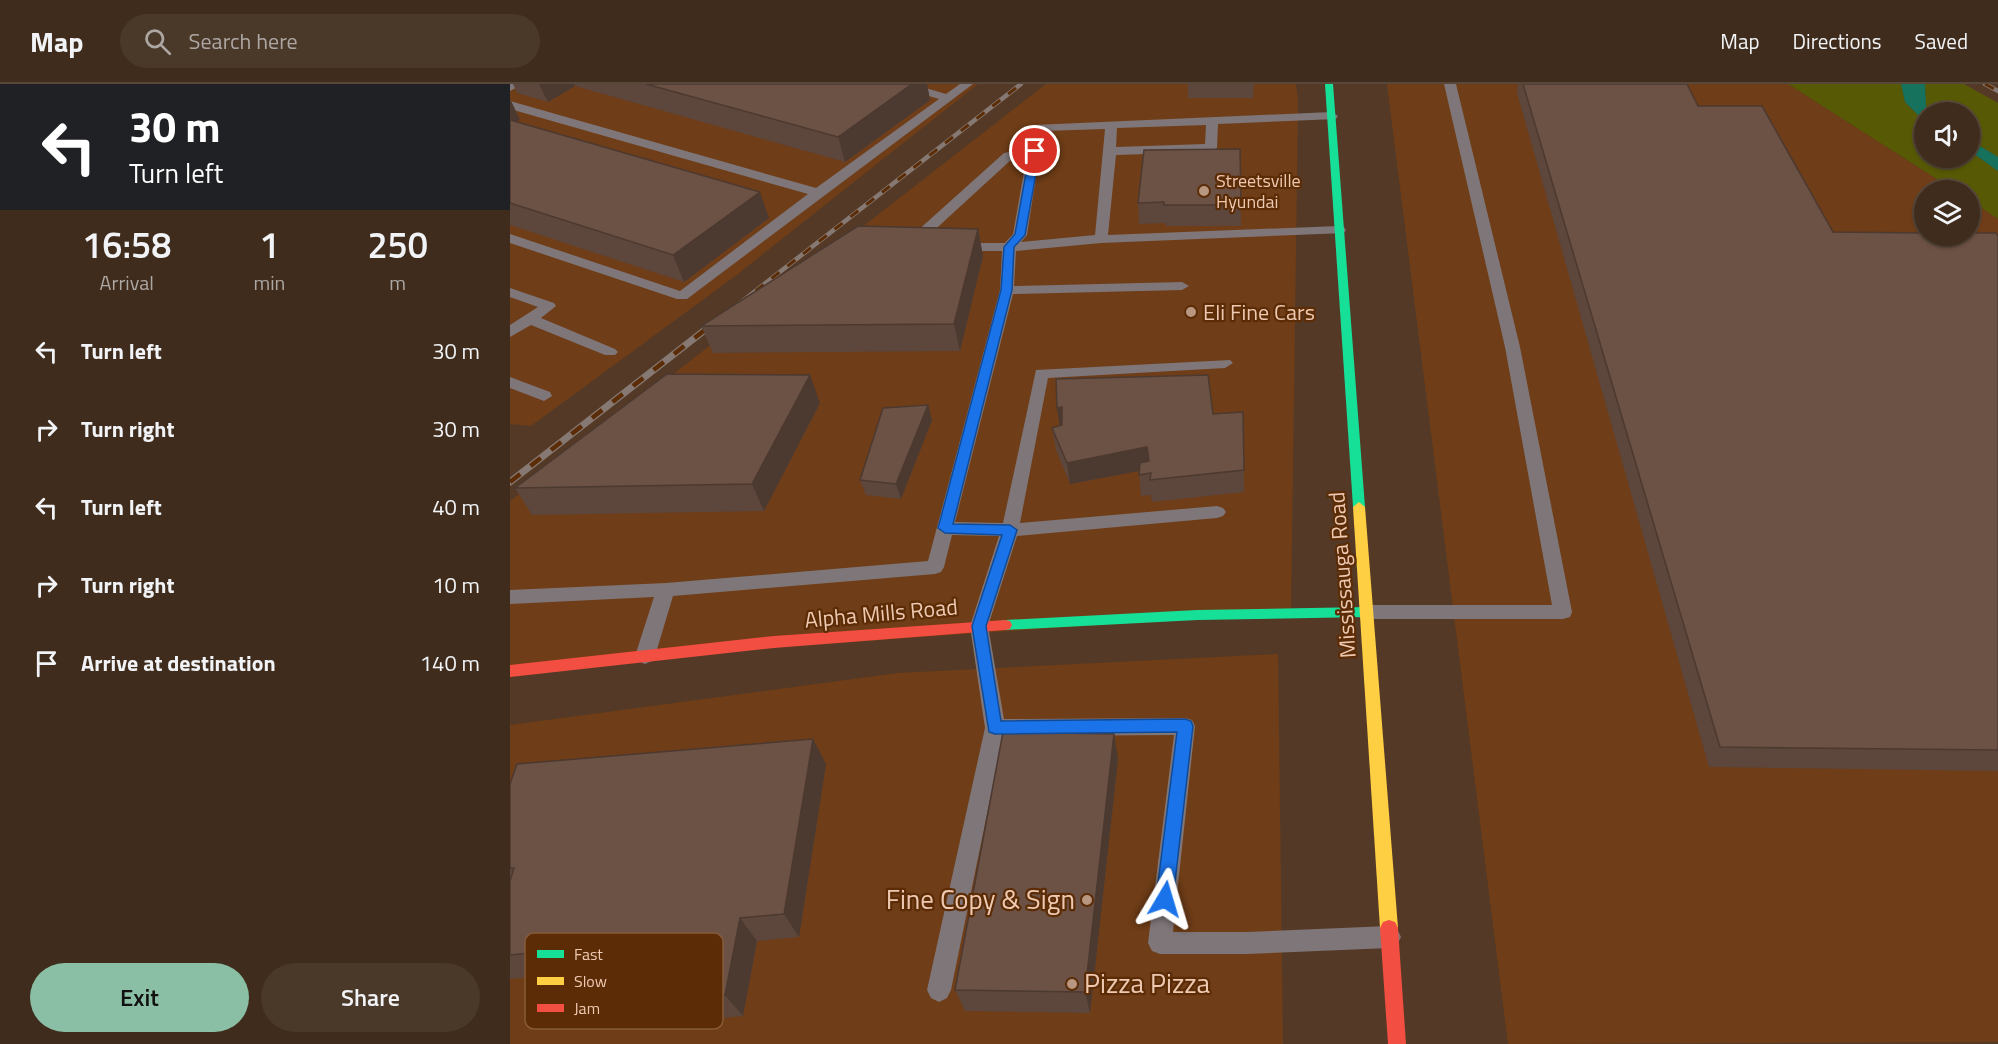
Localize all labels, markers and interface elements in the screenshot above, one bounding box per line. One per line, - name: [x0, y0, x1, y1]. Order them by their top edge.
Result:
- search box: [120, 14, 540, 68]
- text: Map: [30, 20, 84, 63]
- text: Search here: [189, 24, 298, 58]
- icon: search: [141, 25, 174, 58]
- text: Map: [1720, 25, 1760, 57]
- text: Directions: [1793, 25, 1882, 57]
- text: Saved: [1915, 25, 1968, 57]
- text: 30 m: [129, 94, 221, 158]
- map controls: [1914, 102, 1980, 246]
- button: sound: [1914, 102, 1980, 168]
- icon: left: [30, 108, 108, 186]
- pin: [1009, 125, 1060, 176]
- icon: arrive: [1018, 134, 1051, 167]
- text: Turn left: [129, 152, 223, 193]
- place label: Streetsville Hyundai: [1216, 167, 1301, 215]
- button: layers: [1914, 180, 1980, 246]
- marker: Streetsville Hyundai: [1197, 184, 1211, 198]
- text: 16:58: [82, 217, 171, 272]
- text: 1: [259, 217, 279, 272]
- text: 250: [367, 217, 428, 272]
- text: Arrival: [100, 267, 154, 298]
- text: min: [253, 267, 285, 298]
- text: m: [389, 267, 406, 298]
- place label: Eli Fine Cars: [1203, 295, 1315, 329]
- marker: Eli Fine Cars: [1184, 305, 1198, 319]
- text: Turn left: [81, 334, 162, 368]
- text: 30 m: [432, 334, 480, 368]
- icon: left: [30, 335, 63, 368]
- text: Turn right: [81, 412, 175, 446]
- text: 30 m: [432, 412, 480, 446]
- icon: right: [30, 413, 63, 446]
- text: Turn left: [81, 490, 162, 524]
- text: 40 m: [432, 490, 480, 524]
- icon: left: [30, 491, 63, 524]
- street label: Mississauga Road: [1319, 491, 1365, 659]
- text: Turn right: [81, 568, 175, 602]
- text: 10 m: [432, 568, 480, 602]
- icon: right: [30, 569, 63, 602]
- street label: Alpha Mills Road: [803, 589, 959, 637]
- text: Arrive at destination: [81, 646, 276, 680]
- text: 140 m: [420, 646, 480, 680]
- icon: arrive: [30, 647, 63, 680]
- position arrow: [1133, 867, 1197, 931]
- place label: Fine Copy & Sign: [886, 878, 1075, 919]
- marker: Fine Copy & Sign: [1080, 893, 1094, 907]
- legend: [525, 933, 723, 1029]
- text: Fast: [574, 942, 603, 966]
- place label: Pizza Pizza: [1084, 962, 1210, 1003]
- button: Exit: [30, 963, 249, 1032]
- button: Share: [261, 963, 480, 1032]
- text: Slow: [574, 969, 607, 993]
- marker: Pizza Pizza: [1065, 977, 1079, 991]
- text: Jam: [574, 996, 600, 1020]

